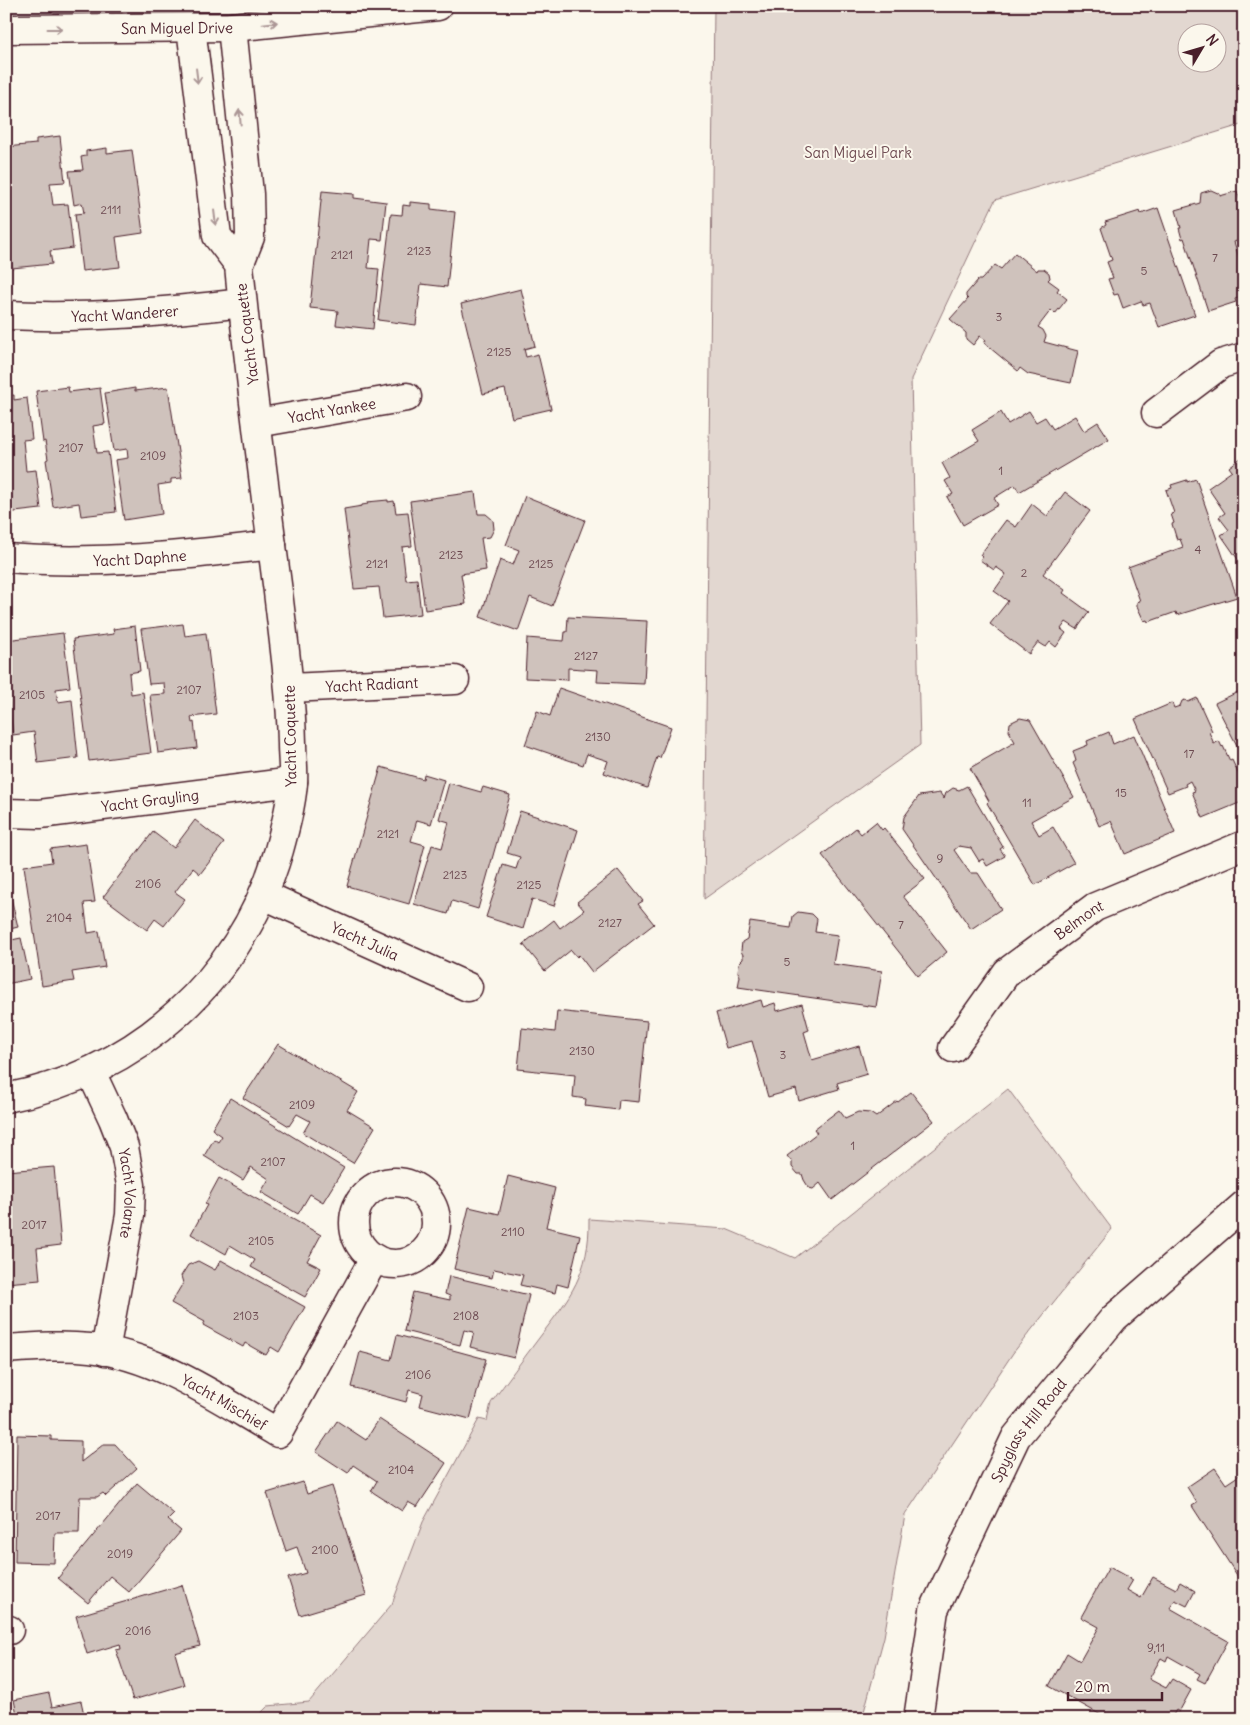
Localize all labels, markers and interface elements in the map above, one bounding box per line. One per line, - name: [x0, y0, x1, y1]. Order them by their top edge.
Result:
- street label: San Miguel Drive: [121, 17, 233, 37]
- one-way arrow: [261, 19, 277, 28]
- north arrow: [1178, 22, 1228, 72]
- one-way arrow: [46, 24, 63, 34]
- text: N: [1202, 31, 1222, 49]
- one-way arrow: [192, 68, 202, 84]
- one-way arrow: [235, 109, 245, 125]
- park label: San Miguel Park: [804, 143, 912, 162]
- house number: 2111: [101, 202, 121, 217]
- one-way arrow: [210, 209, 220, 225]
- house number: 2123: [407, 243, 432, 258]
- house number: 2121: [331, 247, 353, 262]
- house number: 7: [1212, 250, 1218, 265]
- house number: 5: [1141, 263, 1148, 278]
- street label: Yacht Coquette: [231, 282, 263, 386]
- street label: Yacht Wanderer: [71, 300, 180, 325]
- house number: 3: [996, 309, 1003, 324]
- house number: 2125: [487, 344, 512, 359]
- street label: Yacht Yankee: [286, 393, 377, 427]
- house number: 2107: [59, 440, 84, 455]
- house number: 2109: [140, 448, 166, 463]
- house number: 1: [999, 463, 1003, 478]
- house number: 4: [1195, 542, 1202, 557]
- street label: Yacht Daphne: [93, 545, 187, 570]
- house number: 2123: [439, 547, 464, 562]
- house number: 2121: [366, 556, 388, 571]
- house number: 2125: [529, 556, 554, 571]
- house number: 2: [1021, 565, 1028, 580]
- house number: 2127: [574, 648, 598, 663]
- street label: Yacht Radiant: [325, 672, 419, 696]
- house number: 2107: [177, 682, 202, 697]
- street label: Yacht Coquette: [280, 685, 300, 787]
- house number: 2105: [19, 687, 45, 702]
- house number: 2130: [585, 729, 611, 744]
- house number: 17: [1184, 746, 1194, 761]
- street label: Yacht Grayling: [100, 784, 200, 816]
- house number: 15: [1115, 785, 1127, 800]
- house number: 11: [1022, 795, 1032, 810]
- house number: 2121: [377, 826, 399, 841]
- house number: 9: [937, 851, 944, 866]
- house number: 2123: [443, 867, 468, 882]
- house number: 2106: [135, 876, 161, 891]
- house number: 2125: [517, 877, 542, 892]
- street label: Belmont: [1050, 895, 1106, 944]
- house number: 2104: [46, 910, 72, 925]
- house number: 2127: [598, 915, 622, 930]
- street label: Yacht Julia: [328, 917, 402, 964]
- house number: 7: [898, 917, 904, 932]
- house number: 5: [784, 954, 791, 969]
- house number: 2130: [569, 1043, 595, 1058]
- house number: 3: [780, 1047, 787, 1062]
- house number: 2109: [289, 1097, 315, 1112]
- house number: 1: [851, 1138, 855, 1153]
- street label: Yacht Volante: [115, 1147, 141, 1240]
- house number: 2107: [261, 1154, 286, 1169]
- house number: 2017: [21, 1217, 47, 1232]
- house number: 2110: [501, 1224, 525, 1239]
- house number: 2105: [248, 1233, 274, 1248]
- house number: 2103: [233, 1308, 259, 1323]
- house number: 2108: [453, 1308, 479, 1323]
- house number: 2106: [405, 1367, 431, 1382]
- street label: Yacht Mischief: [178, 1370, 272, 1435]
- street label: Spyglass Hill Road: [986, 1374, 1070, 1485]
- house number: 2104: [388, 1462, 414, 1477]
- house number: 2017: [35, 1508, 61, 1523]
- house number: 2100: [311, 1542, 339, 1557]
- house number: 2019: [107, 1546, 133, 1561]
- house number: 2016: [125, 1623, 151, 1638]
- house number: 9,11: [1147, 1640, 1165, 1655]
- scale bar: [1068, 1670, 1161, 1702]
- text: 20 m: [1075, 1677, 1110, 1696]

